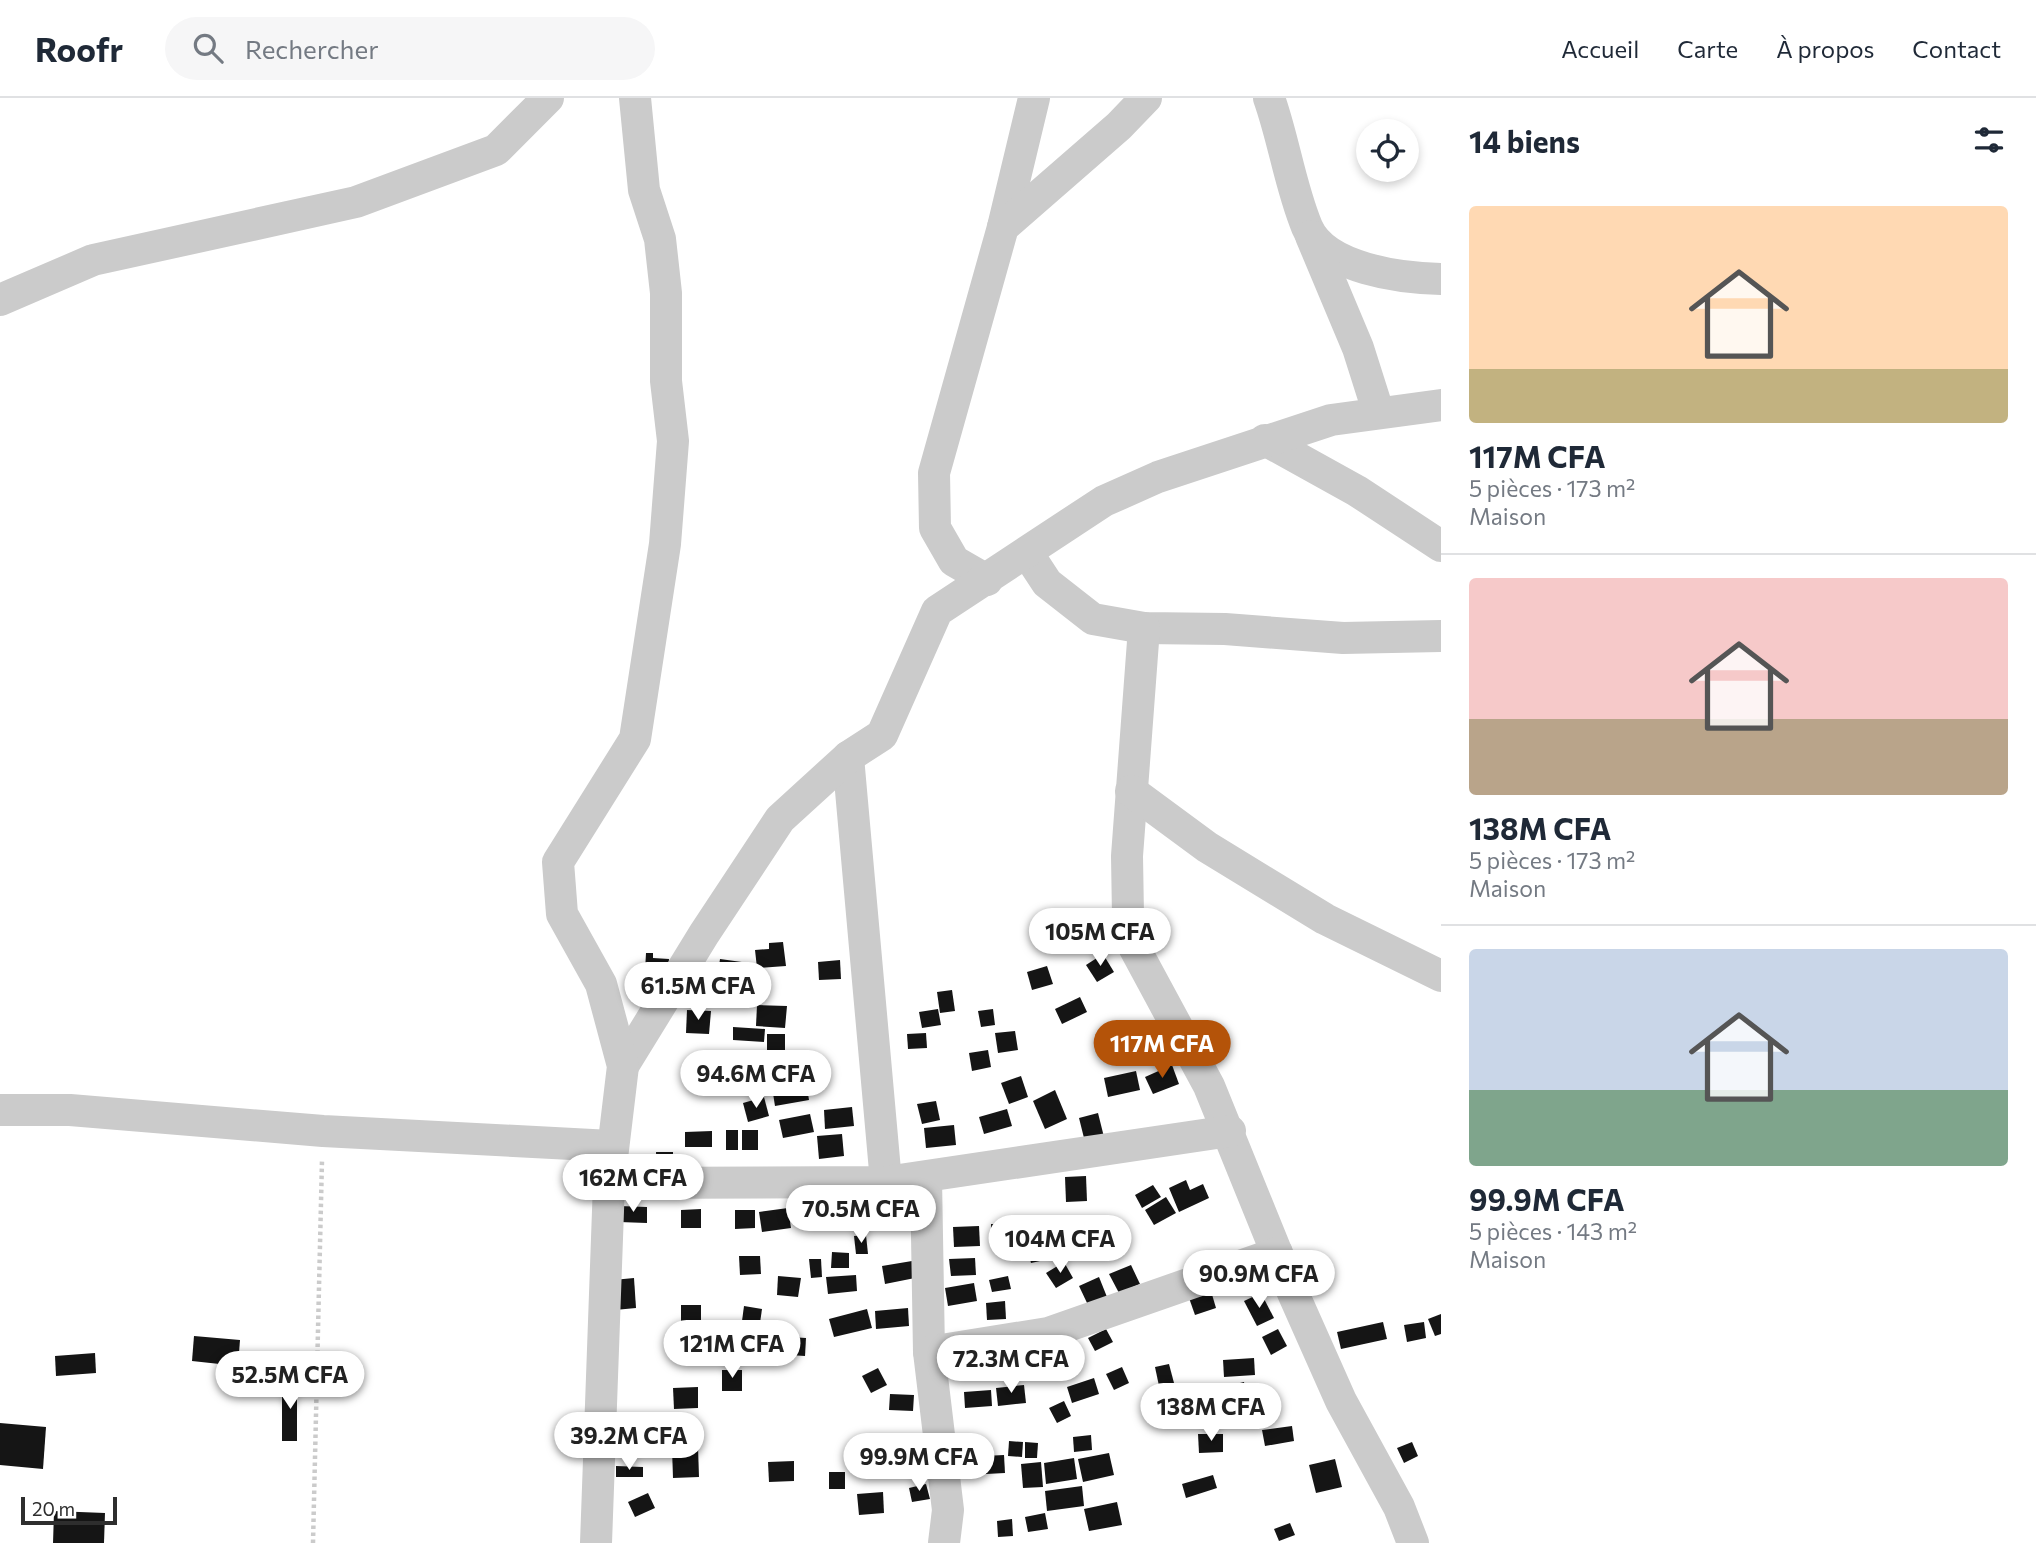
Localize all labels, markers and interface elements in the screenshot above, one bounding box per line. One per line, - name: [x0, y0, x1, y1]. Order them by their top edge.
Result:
- search box: [165, 17, 655, 80]
- text: Roofr: [35, 28, 123, 69]
- icon: search: [189, 29, 227, 67]
- text: Rechercher: [245, 33, 379, 64]
- text: Accueil: [1561, 34, 1639, 63]
- text: Carte: [1677, 34, 1738, 63]
- text: À propos: [1776, 34, 1874, 63]
- text: Contact: [1912, 34, 2001, 63]
- map controls: [1356, 119, 1419, 182]
- button: locate: [1356, 119, 1419, 182]
- icon: filters: [1970, 121, 2008, 159]
- text: 14 biens: [1469, 122, 1580, 159]
- icon: home: [1676, 251, 1802, 377]
- text: 117M CFA: [1469, 437, 1605, 474]
- text: 5 pièces · 173 m²: [1469, 474, 1635, 502]
- text: Maison: [1469, 502, 1546, 530]
- icon: home: [1676, 623, 1802, 749]
- text: 138M CFA: [1469, 809, 1611, 846]
- text: 5 pièces · 173 m²: [1469, 846, 1635, 874]
- text: Maison: [1469, 874, 1546, 902]
- pin: 105M CFA: [1028, 908, 1172, 968]
- text: 105M CFA: [1045, 917, 1155, 945]
- pin: 61.5M CFA: [618, 962, 778, 1022]
- text: 61.5M CFA: [640, 971, 756, 999]
- icon: home: [1676, 994, 1802, 1120]
- pin: 117M CFA: [1090, 1020, 1234, 1080]
- text: 117M CFA: [1110, 1029, 1214, 1057]
- pin: 94.6M CFA: [676, 1051, 836, 1110]
- text: 94.6M CFA: [696, 1059, 816, 1087]
- pin: 162M CFA: [561, 1154, 705, 1214]
- text: 162M CFA: [579, 1163, 687, 1191]
- text: 99.9M CFA: [1469, 1180, 1624, 1217]
- pin: 70.5M CFA: [781, 1186, 941, 1245]
- text: 70.5M CFA: [802, 1194, 920, 1222]
- pin: 104M CFA: [988, 1216, 1132, 1275]
- text: 5 pièces · 143 m²: [1469, 1217, 1637, 1245]
- text: 104M CFA: [1005, 1224, 1115, 1252]
- text: Maison: [1469, 1245, 1546, 1273]
- pin: 90.9M CFA: [1179, 1250, 1339, 1310]
- text: 90.9M CFA: [1199, 1259, 1319, 1287]
- pin: 121M CFA: [660, 1320, 804, 1380]
- text: 121M CFA: [679, 1329, 785, 1357]
- pin: 72.3M CFA: [931, 1336, 1091, 1395]
- text: 72.3M CFA: [953, 1344, 1069, 1372]
- pin: 52.5M CFA: [210, 1352, 370, 1411]
- text: 52.5M CFA: [231, 1360, 349, 1388]
- pin: 138M CFA: [1139, 1384, 1283, 1443]
- text: 138M CFA: [1156, 1392, 1266, 1420]
- pin: 39.2M CFA: [549, 1412, 709, 1472]
- text: 39.2M CFA: [570, 1421, 688, 1449]
- pin: 99.9M CFA: [839, 1434, 999, 1493]
- text: 99.9M CFA: [859, 1442, 979, 1470]
- scale bar: [21, 1494, 117, 1526]
- text: 20 m: [32, 1497, 75, 1520]

